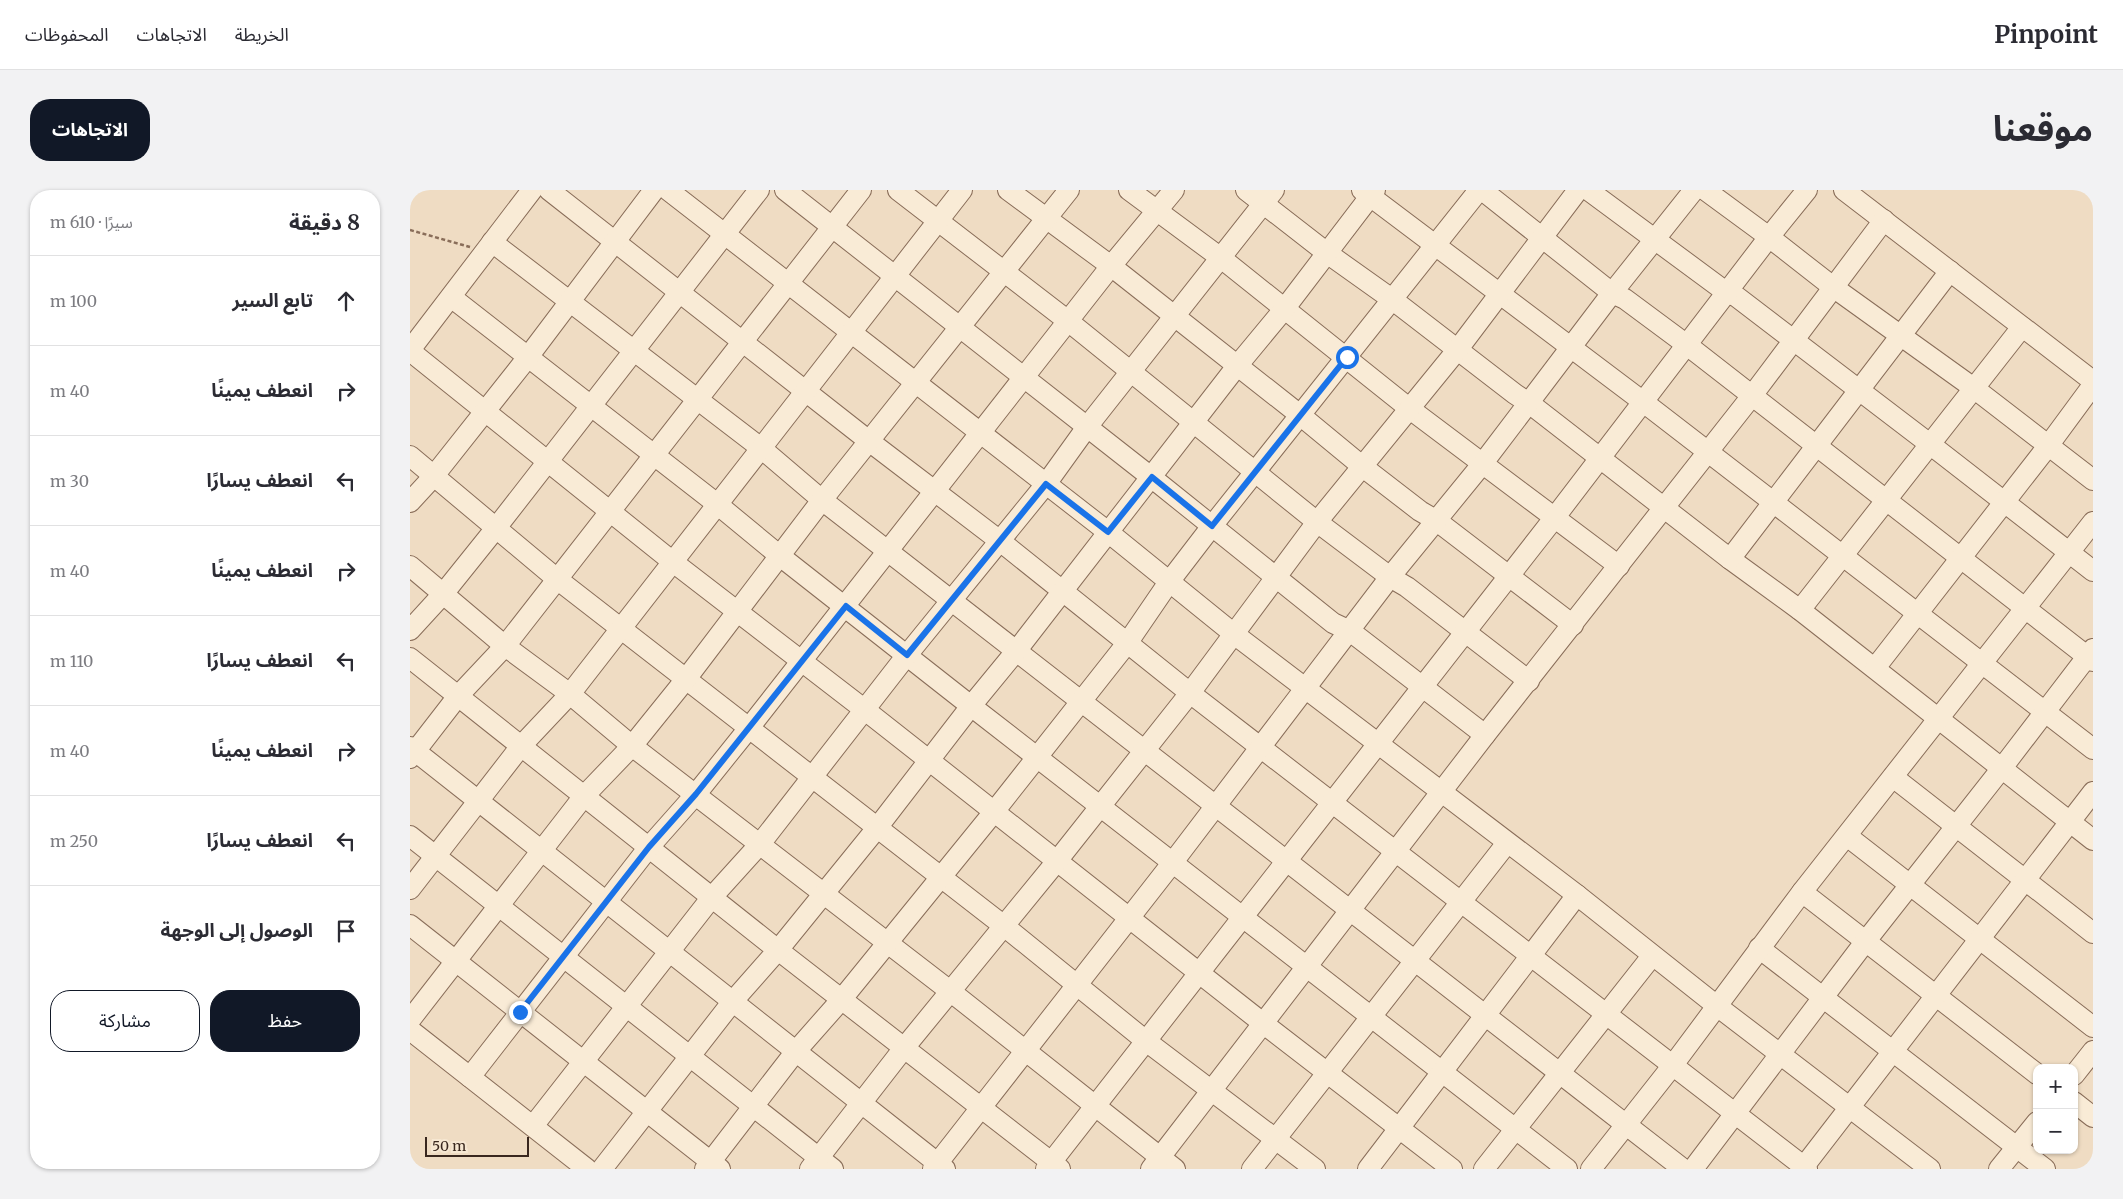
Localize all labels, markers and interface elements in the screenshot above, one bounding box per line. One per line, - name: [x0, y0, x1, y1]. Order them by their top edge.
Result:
- text: Pinpoint: [1994, 19, 2098, 50]
- text: المحفوظات: [25, 23, 109, 46]
- text: الاتجاهات: [137, 23, 207, 46]
- text: الخريطة: [235, 23, 289, 46]
- button: الاتجاهات: [30, 99, 150, 161]
- text: موقعنا: [1993, 107, 2093, 151]
- text: 8 دقيقة: [289, 209, 360, 236]
- text: سيرًا · 610 m: [50, 212, 133, 232]
- icon: ahead: [332, 287, 360, 315]
- text: تابع السير: [232, 288, 313, 312]
- text: 100 m: [50, 291, 97, 311]
- route start: [1336, 346, 1359, 369]
- icon: right: [332, 377, 360, 405]
- text: انعطف يمينًا: [211, 378, 313, 402]
- text: 40 m: [50, 381, 90, 401]
- icon: left: [332, 467, 360, 495]
- text: انعطف يسارًا: [206, 468, 313, 492]
- text: 30 m: [50, 471, 89, 491]
- icon: right: [332, 557, 360, 585]
- text: انعطف يمينًا: [211, 558, 313, 582]
- text: 40 m: [50, 561, 90, 581]
- icon: left: [332, 647, 360, 675]
- text: انعطف يسارًا: [206, 648, 313, 672]
- text: 110 m: [50, 651, 93, 671]
- icon: right: [332, 737, 360, 765]
- text: انعطف يمينًا: [211, 738, 313, 762]
- text: 40 m: [50, 741, 90, 761]
- icon: left: [332, 827, 360, 855]
- text: انعطف يسارًا: [206, 828, 313, 852]
- text: 250 m: [50, 831, 98, 851]
- icon: arrive: [332, 917, 360, 945]
- text: الوصول إلى الوجهة: [161, 918, 313, 942]
- button: مشاركة: [50, 990, 200, 1052]
- button: حفظ: [210, 990, 360, 1052]
- route end: [509, 1001, 532, 1024]
- map controls: [2033, 1064, 2078, 1154]
- button: +: [2033, 1064, 2078, 1109]
- button: −: [2033, 1109, 2078, 1154]
- scale bar: [425, 1134, 529, 1157]
- text: 50 m: [432, 1137, 466, 1155]

